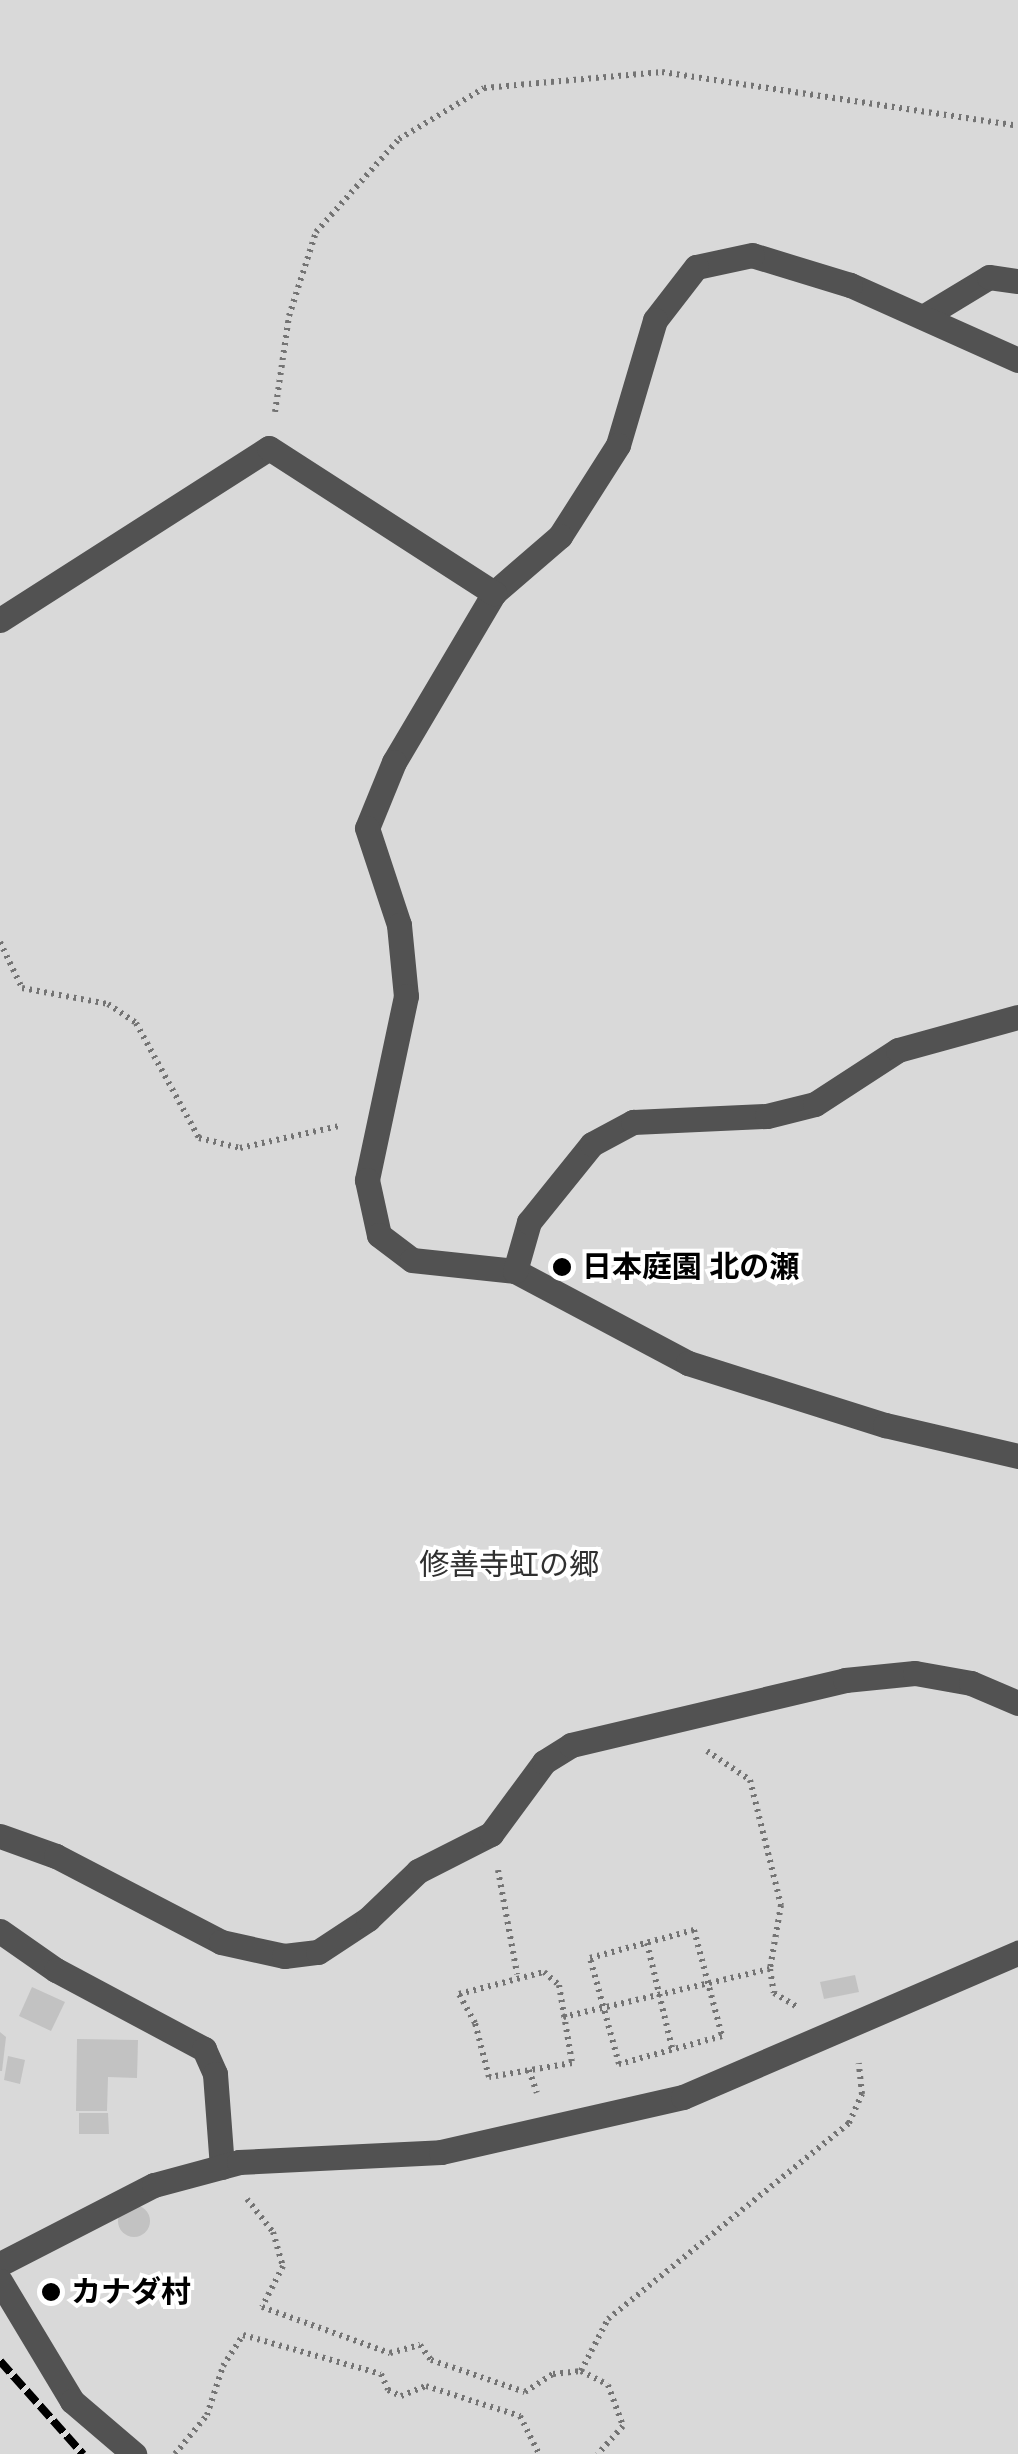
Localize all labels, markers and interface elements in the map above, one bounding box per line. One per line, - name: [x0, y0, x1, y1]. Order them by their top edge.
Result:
- place label: 日本庭園 北の瀬: [582, 1249, 799, 1285]
- marker: 日本庭園 北の瀬: [551, 1256, 573, 1278]
- park label: 修善寺虹の郷: [419, 1547, 599, 1583]
- place label: カナダ村: [71, 2274, 191, 2310]
- marker: カナダ村: [40, 2281, 62, 2303]

